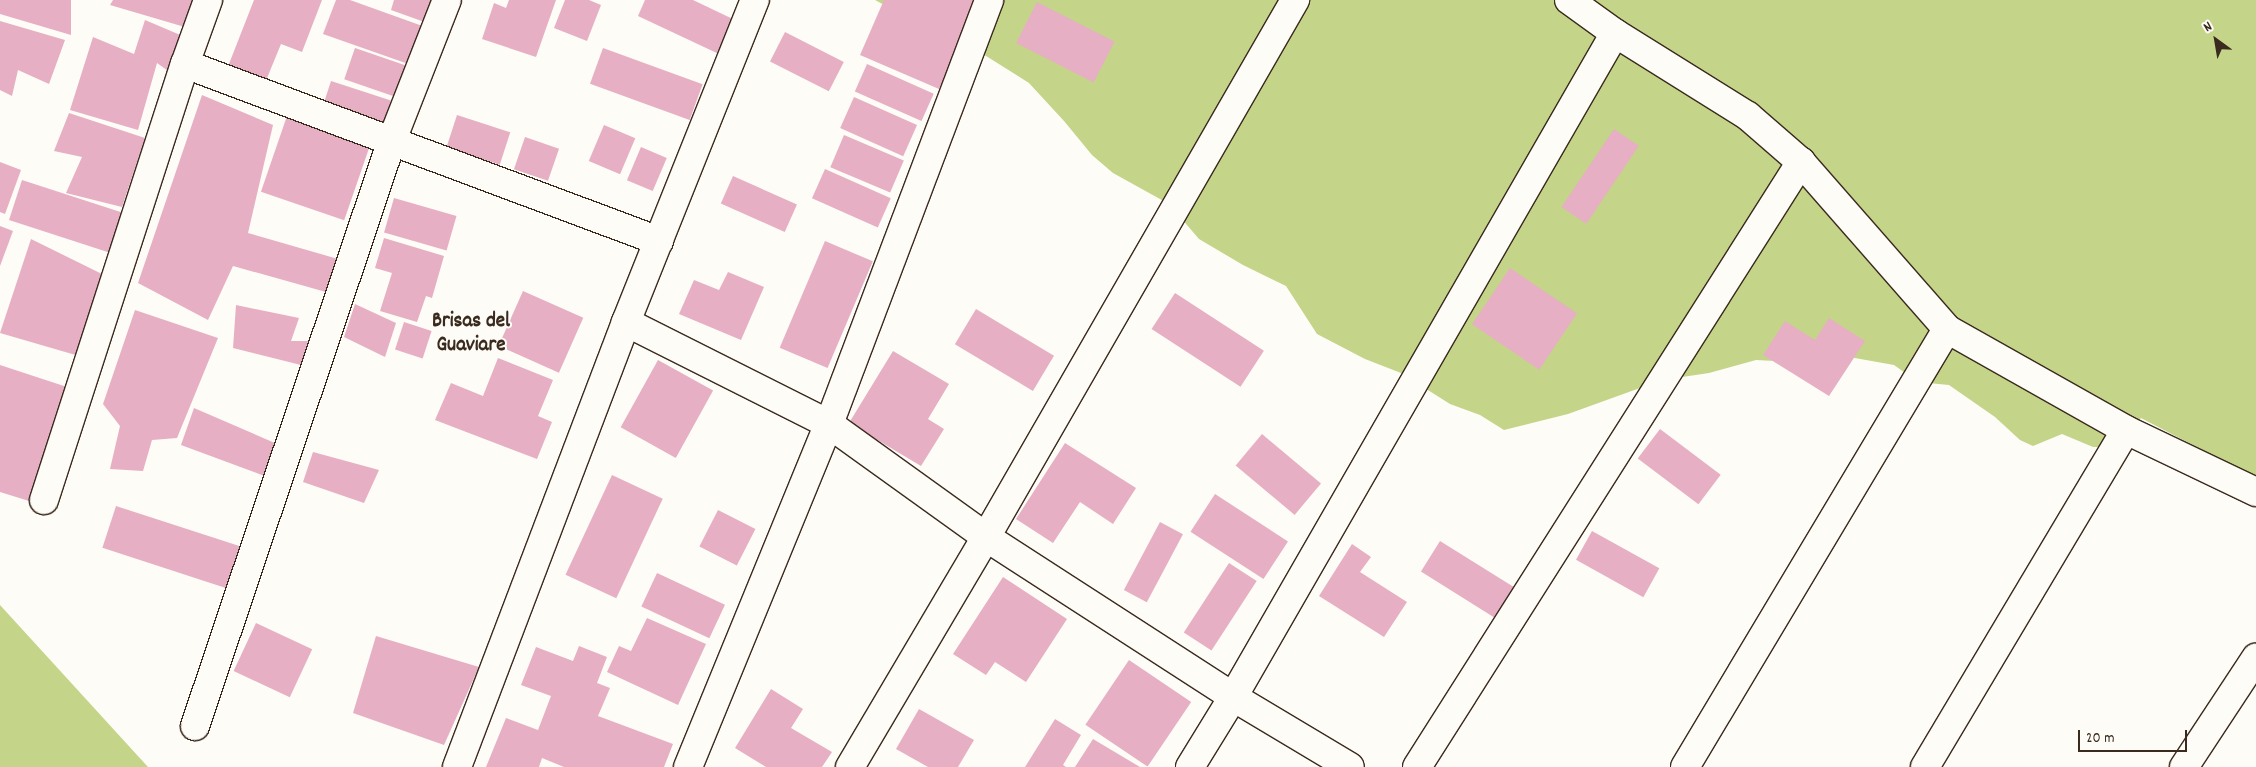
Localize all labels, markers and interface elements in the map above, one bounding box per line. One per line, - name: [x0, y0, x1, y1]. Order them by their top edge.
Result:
- north arrow: [2191, 15, 2241, 65]
- text: N: [2200, 17, 2216, 38]
- district label: Brisas del Guaviare: [432, 309, 510, 359]
- scale bar: [2081, 720, 2190, 752]
- text: 20 m: [2086, 728, 2114, 750]

